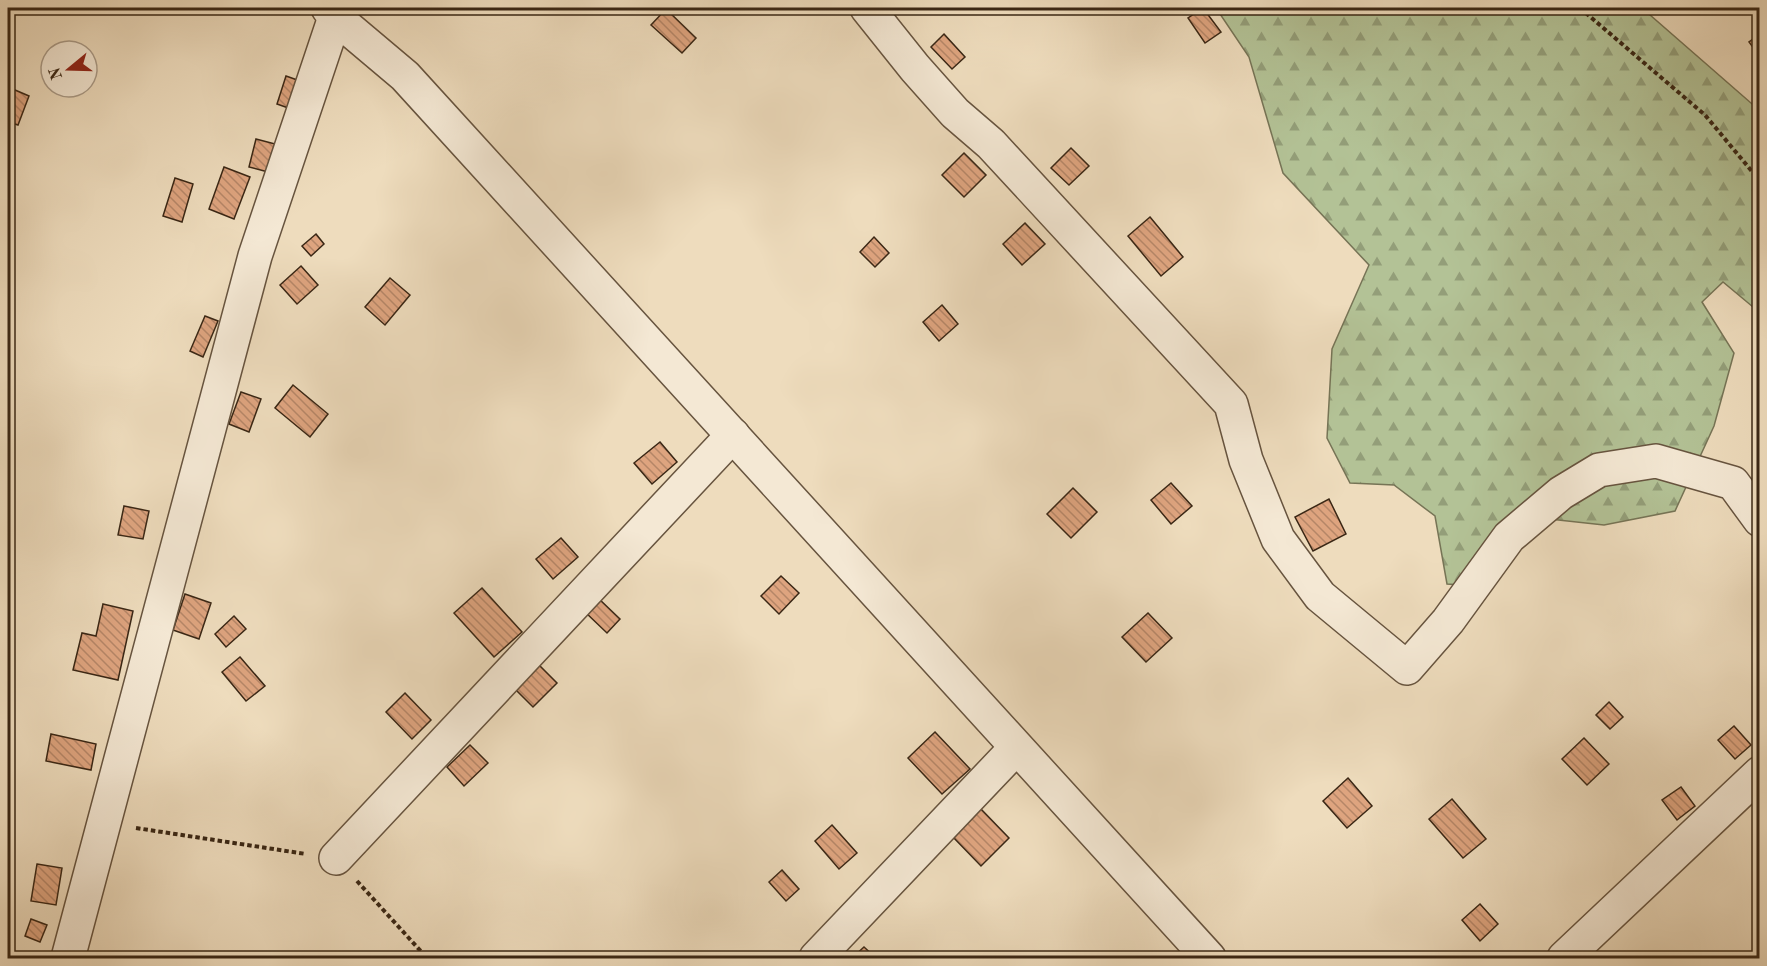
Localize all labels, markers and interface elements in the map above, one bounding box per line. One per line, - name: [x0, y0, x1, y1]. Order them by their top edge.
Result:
- north arrow: [39, 39, 99, 99]
- text: N: [47, 64, 66, 82]

